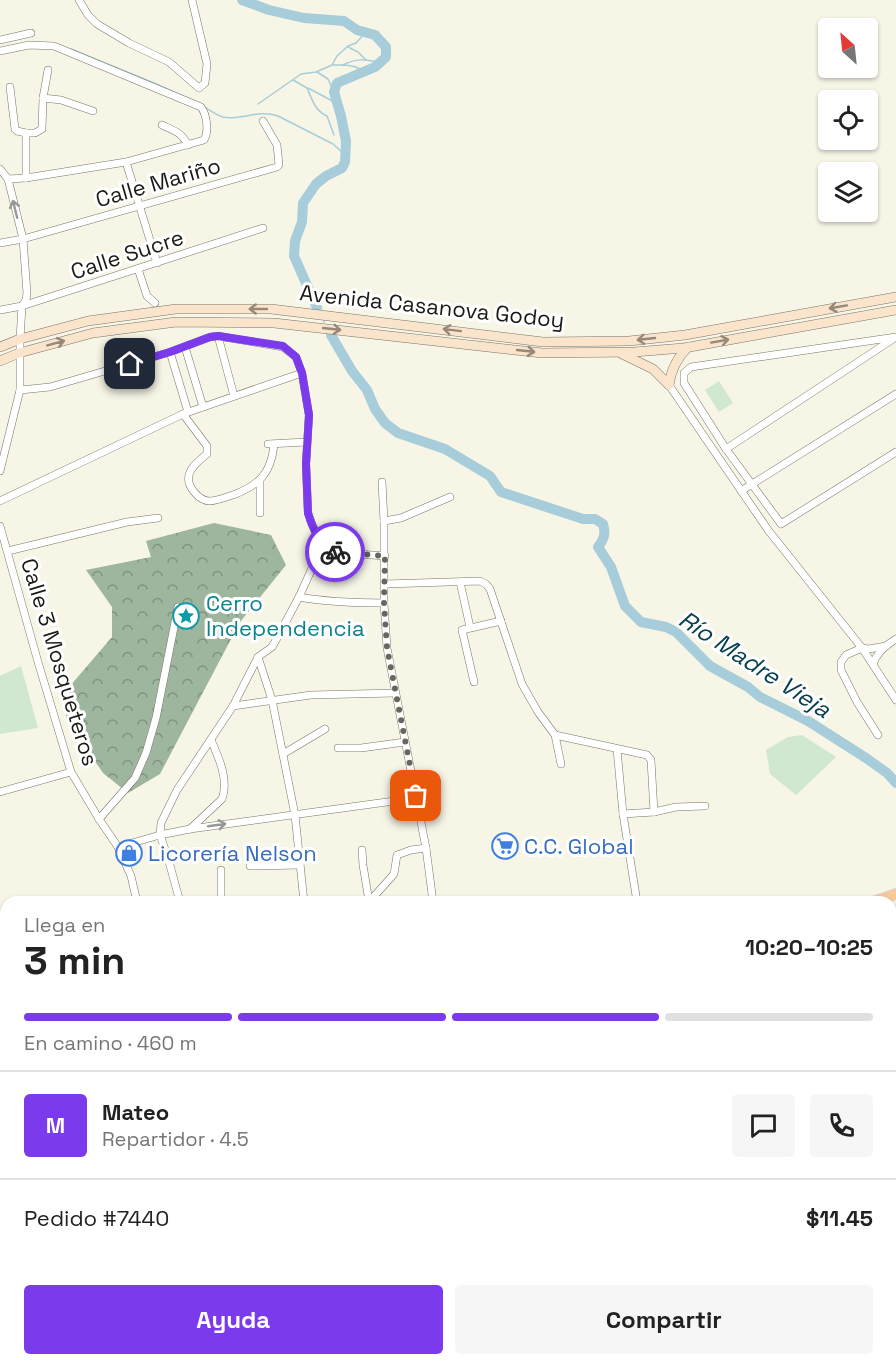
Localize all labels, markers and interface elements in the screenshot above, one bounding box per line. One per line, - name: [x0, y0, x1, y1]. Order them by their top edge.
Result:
- north arrow: [818, 18, 878, 78]
- map controls: [818, 18, 878, 222]
- button: locate: [818, 90, 878, 150]
- street label: Calle Mariño: [92, 151, 224, 213]
- button: layers: [818, 162, 878, 222]
- one-way arrow: [9, 200, 21, 219]
- street label: Calle Sucre: [67, 223, 187, 285]
- street label: Avenida Casanova Godoy: [298, 278, 566, 334]
- one-way arrow: [829, 302, 849, 313]
- one-way arrow: [249, 303, 269, 315]
- one-way arrow: [322, 324, 342, 335]
- one-way arrow: [442, 325, 462, 336]
- one-way arrow: [637, 334, 657, 345]
- one-way arrow: [710, 335, 730, 346]
- one-way arrow: [46, 337, 65, 349]
- pin: [104, 338, 155, 389]
- one-way arrow: [516, 346, 536, 357]
- icon: home: [113, 347, 146, 380]
- courier: [305, 522, 365, 582]
- icon: bike: [319, 536, 352, 569]
- street label: Calle 3 Mosqueteros: [15, 555, 105, 769]
- place label: Cerro Independencia: [206, 589, 365, 642]
- place icon: Cerro Independencia: [171, 601, 201, 631]
- water label: Río Madre Vieja: [673, 603, 837, 725]
- pin: [390, 770, 441, 821]
- icon: bag: [399, 779, 432, 812]
- one-way arrow: [207, 820, 227, 831]
- supermarket icon: C.C. Global: [490, 831, 520, 861]
- place label: C.C. Global: [524, 832, 634, 860]
- shop icon: Licorería Nelson: [114, 838, 144, 868]
- place label: Licorería Nelson: [148, 839, 317, 867]
- text: Llega en: [24, 912, 105, 938]
- text: 10:20–10:25: [745, 933, 873, 961]
- text: 3 min: [24, 936, 125, 985]
- text: En camino · 460 m: [24, 1030, 197, 1056]
- button: chat: [732, 1094, 795, 1157]
- button: phone: [810, 1094, 873, 1157]
- text: Mateo: [102, 1098, 169, 1126]
- text: M: [46, 1111, 65, 1139]
- text: Repartidor · 4.5: [102, 1126, 249, 1152]
- text: Pedido #7440: [24, 1204, 169, 1232]
- text: $11.45: [806, 1204, 873, 1232]
- button: Ayuda: [24, 1285, 443, 1354]
- button: Compartir: [455, 1285, 873, 1354]

